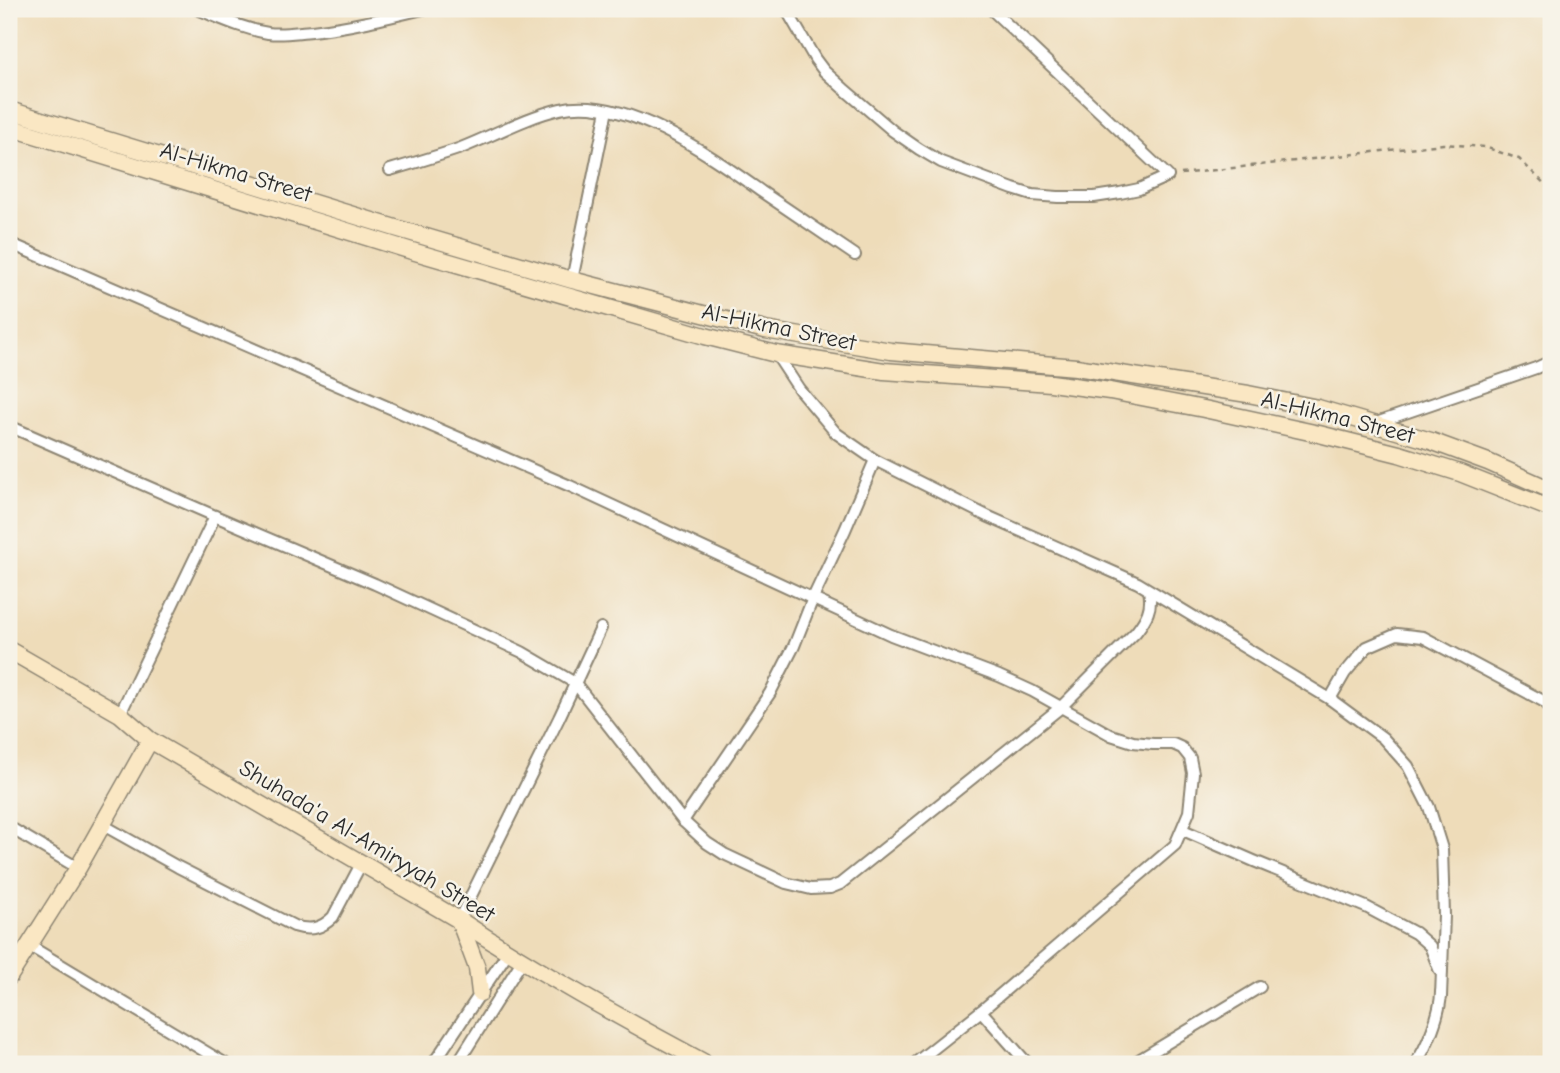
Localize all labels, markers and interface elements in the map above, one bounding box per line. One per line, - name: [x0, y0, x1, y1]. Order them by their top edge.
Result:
- street label: Al-Hikma Street: [157, 136, 316, 208]
- street label: Al-Hikma Street: [700, 297, 860, 357]
- street label: Al-Hikma Street: [1259, 385, 1419, 449]
- street label: Shuhada'a Al-Amiryyah Street: [234, 754, 501, 929]

